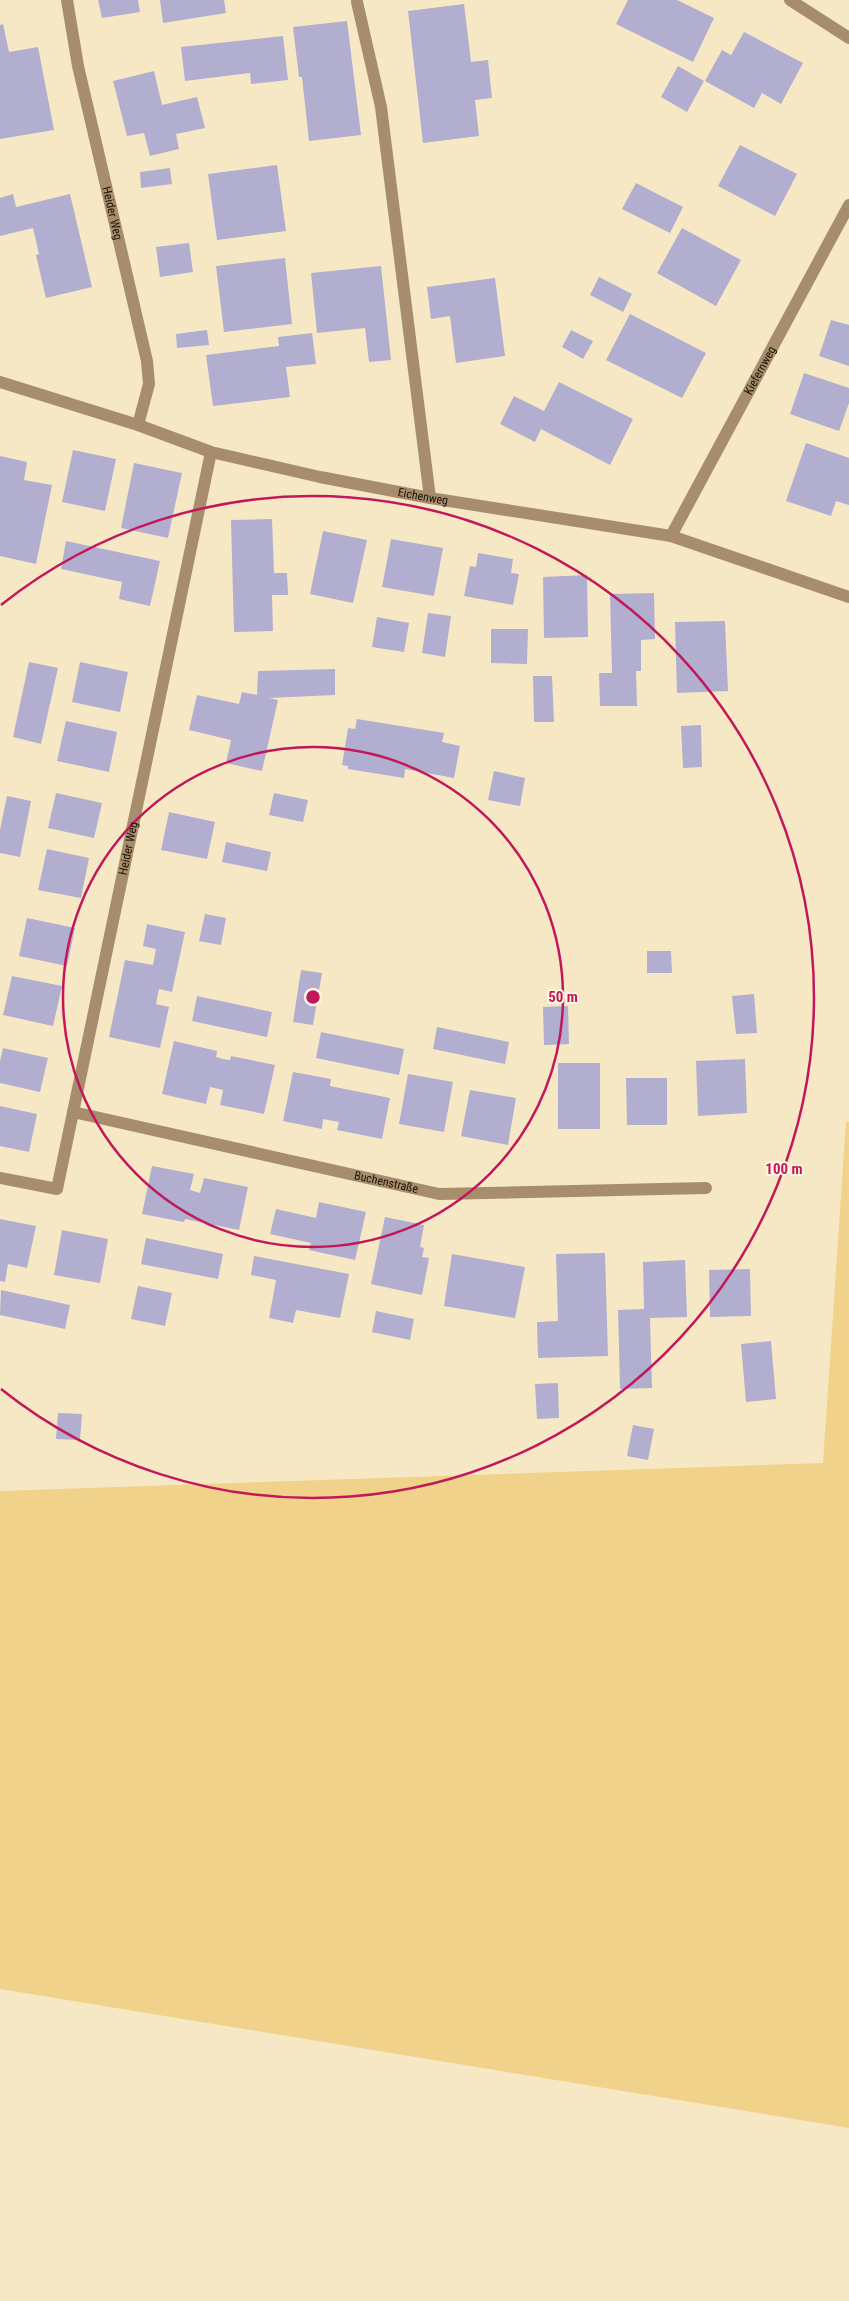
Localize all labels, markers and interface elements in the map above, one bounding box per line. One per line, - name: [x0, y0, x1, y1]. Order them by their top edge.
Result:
- street label: Heider Weg: [99, 185, 125, 241]
- street label: Kiefernweg: [741, 344, 779, 397]
- street label: Eichenweg: [397, 485, 449, 508]
- street label: Heider Weg: [116, 820, 141, 876]
- centre of rings: [304, 988, 322, 1006]
- text: 50 m: [548, 988, 578, 1006]
- text: 100 m: [765, 1160, 803, 1178]
- street label: Buchenstraße: [353, 1168, 420, 1196]

